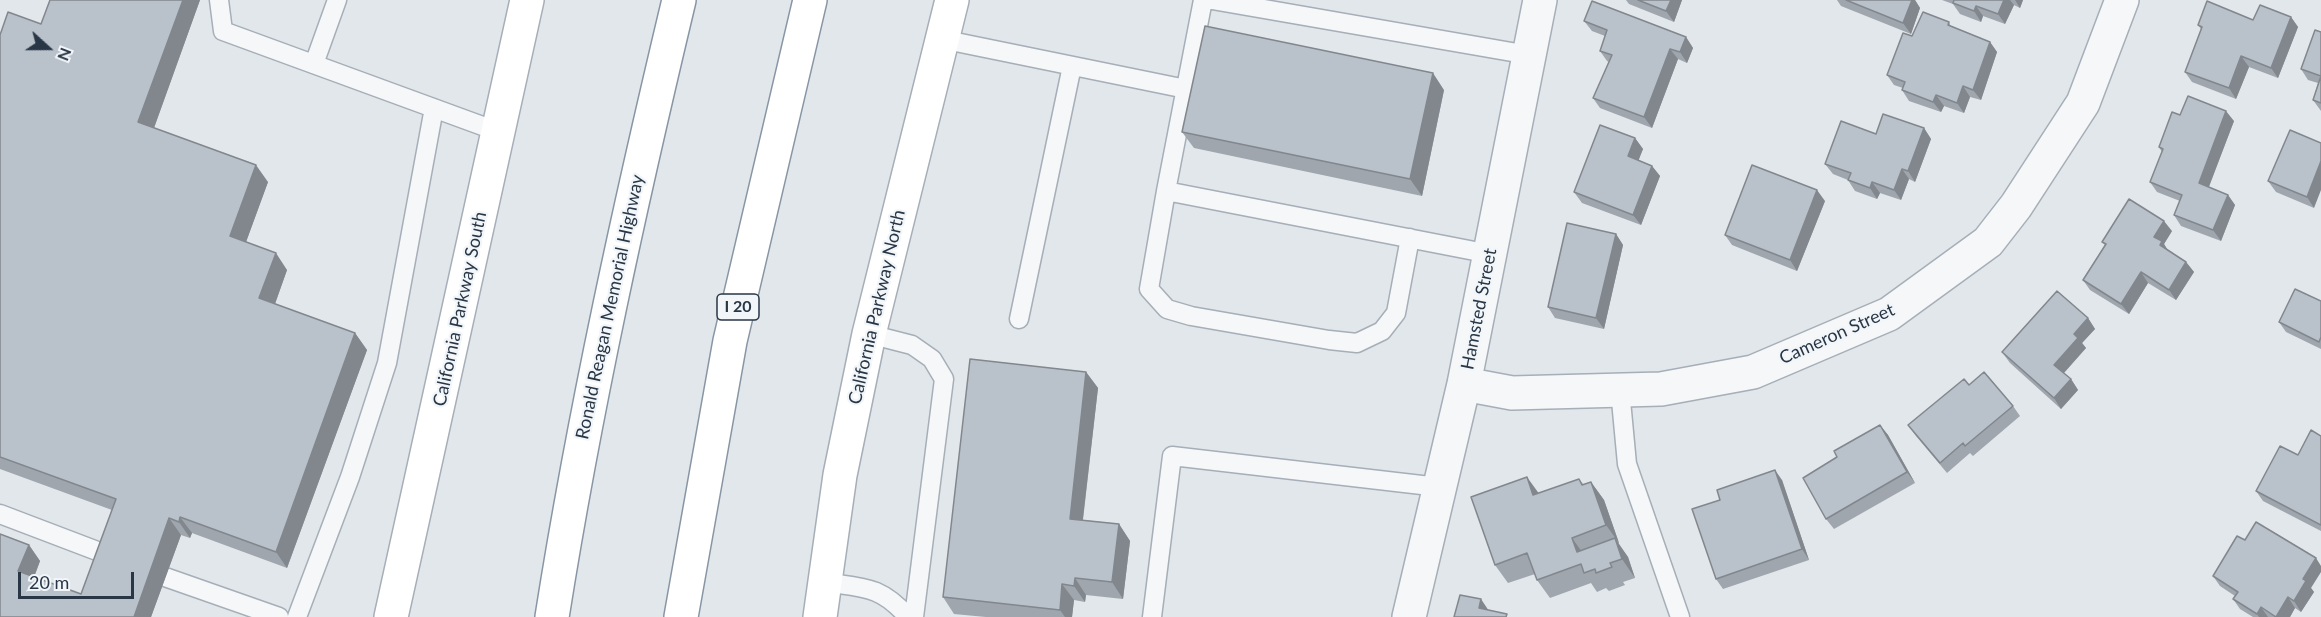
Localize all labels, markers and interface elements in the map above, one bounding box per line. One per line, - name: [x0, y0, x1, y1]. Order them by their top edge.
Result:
- north arrow: [18, 18, 78, 78]
- text: N: [54, 45, 76, 64]
- street label: Ronald Reagan Memorial Highway: [571, 173, 649, 441]
- street label: California Parkway North: [844, 208, 910, 406]
- street label: California Parkway South: [429, 210, 491, 408]
- street label: Hamsted Street: [1457, 247, 1501, 371]
- road number: I 20: [717, 294, 759, 320]
- street label: Cameron Street: [1776, 299, 1898, 369]
- scale bar: [21, 560, 136, 598]
- text: 20 m: [29, 571, 69, 593]

